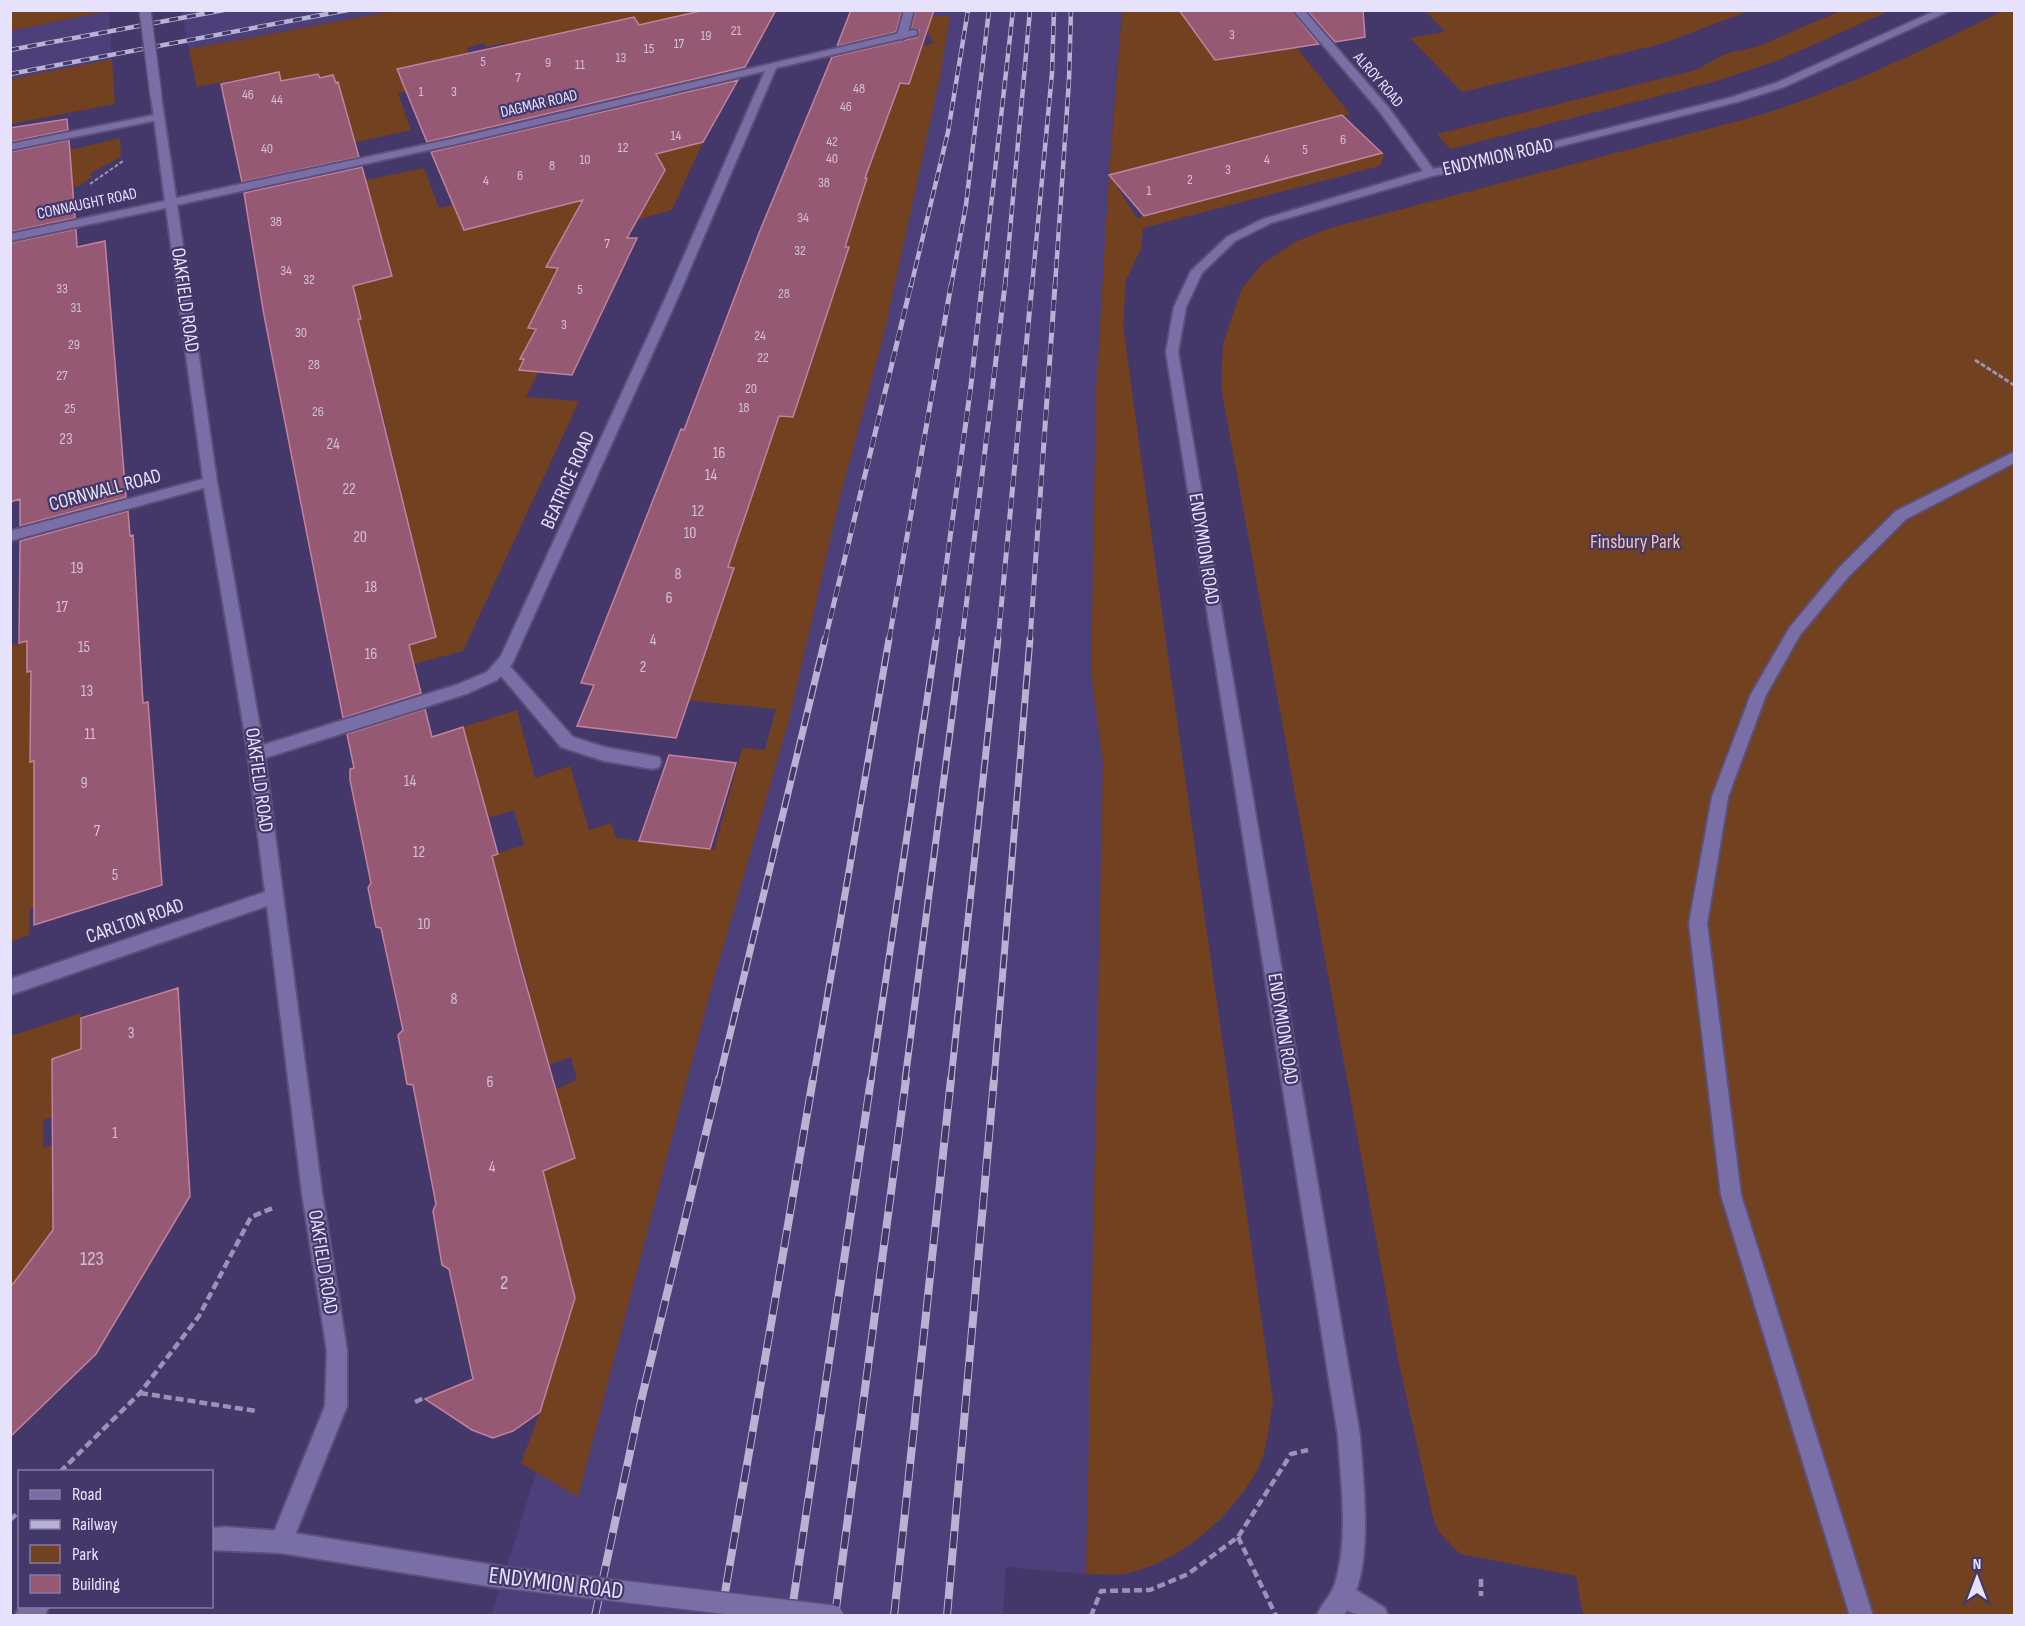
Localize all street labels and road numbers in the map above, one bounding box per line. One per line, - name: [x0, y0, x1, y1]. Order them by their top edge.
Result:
- street label: ALROY ROAD: [1348, 48, 1407, 111]
- street label: DAGMAR ROAD: [499, 86, 580, 122]
- street label: ENDYMION ROAD: [1440, 133, 1556, 181]
- street label: CONNAUGHT ROAD: [35, 184, 139, 224]
- street label: OAKFIELD ROAD: [166, 246, 204, 354]
- street label: BEATRICE ROAD: [536, 427, 600, 533]
- street label: CORNWALL ROAD: [46, 463, 164, 517]
- street label: ENDYMION ROAD: [1183, 491, 1225, 607]
- street label: OAKFIELD ROAD: [240, 726, 278, 834]
- street label: CARLTON ROAD: [83, 893, 187, 949]
- street label: ENDYMION ROAD: [1262, 971, 1304, 1087]
- street label: OAKFIELD ROAD: [303, 1208, 343, 1316]
- street label: ENDYMION ROAD: [487, 1560, 625, 1606]

